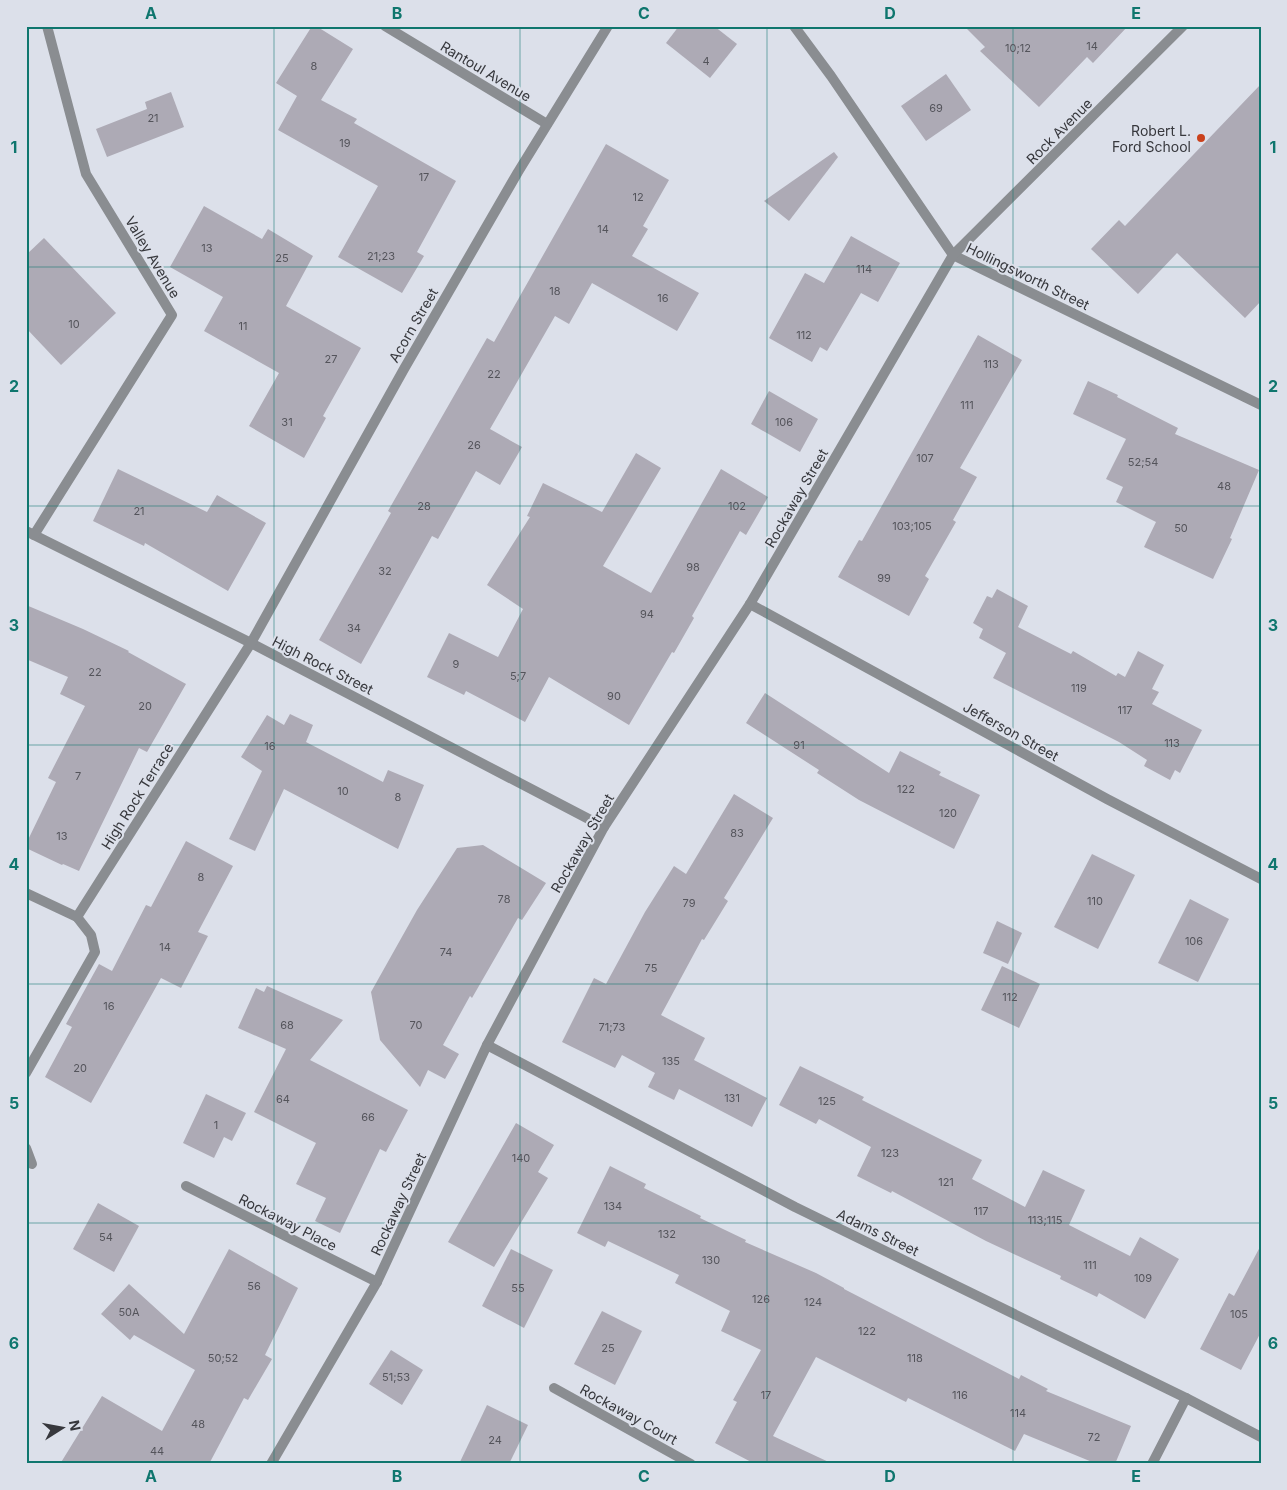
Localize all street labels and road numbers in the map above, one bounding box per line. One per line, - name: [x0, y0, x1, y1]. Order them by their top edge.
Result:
- street label: Rantoul Avenue: [438, 37, 534, 105]
- street label: Rock Avenue: [1023, 95, 1095, 167]
- street label: Valley Avenue: [122, 213, 184, 301]
- street label: Hollingsworth Street: [964, 239, 1093, 313]
- street label: Acorn Street: [385, 284, 441, 365]
- street label: Rockaway Street: [761, 445, 831, 550]
- street label: High Rock Street: [270, 632, 377, 698]
- street label: Jefferson Street: [960, 698, 1062, 764]
- street label: High Rock Terrace: [97, 740, 177, 852]
- street label: Rockaway Street: [547, 790, 617, 895]
- street label: Rockaway Street: [367, 1150, 429, 1258]
- street label: Rockaway Place: [236, 1190, 340, 1254]
- street label: Adams Street: [834, 1205, 922, 1259]
- street label: Rockaway Court: [577, 1380, 681, 1448]

